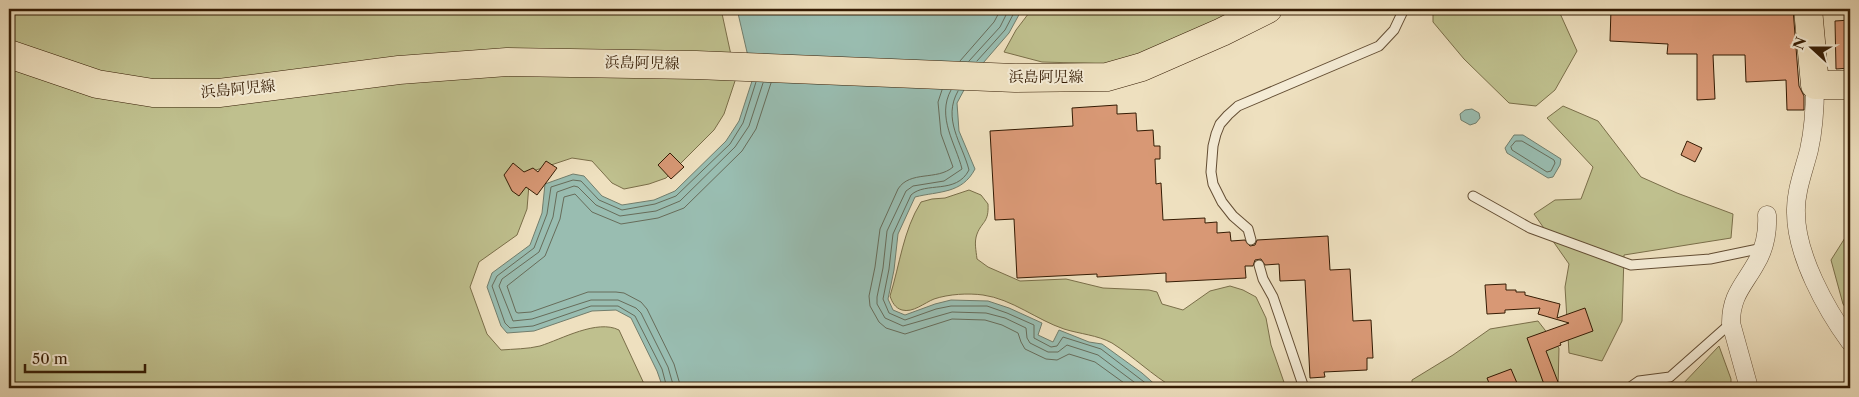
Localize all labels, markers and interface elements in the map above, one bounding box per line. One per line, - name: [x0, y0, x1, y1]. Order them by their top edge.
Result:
- north arrow: [1786, 22, 1836, 72]
- text: N: [1789, 34, 1810, 52]
- street label: 浜島阿児線: [604, 52, 680, 73]
- street label: 浜島阿児線: [1008, 67, 1084, 86]
- street label: 浜島阿児線: [200, 76, 276, 101]
- scale bar: [25, 342, 145, 374]
- text: 50 m: [32, 349, 68, 368]

